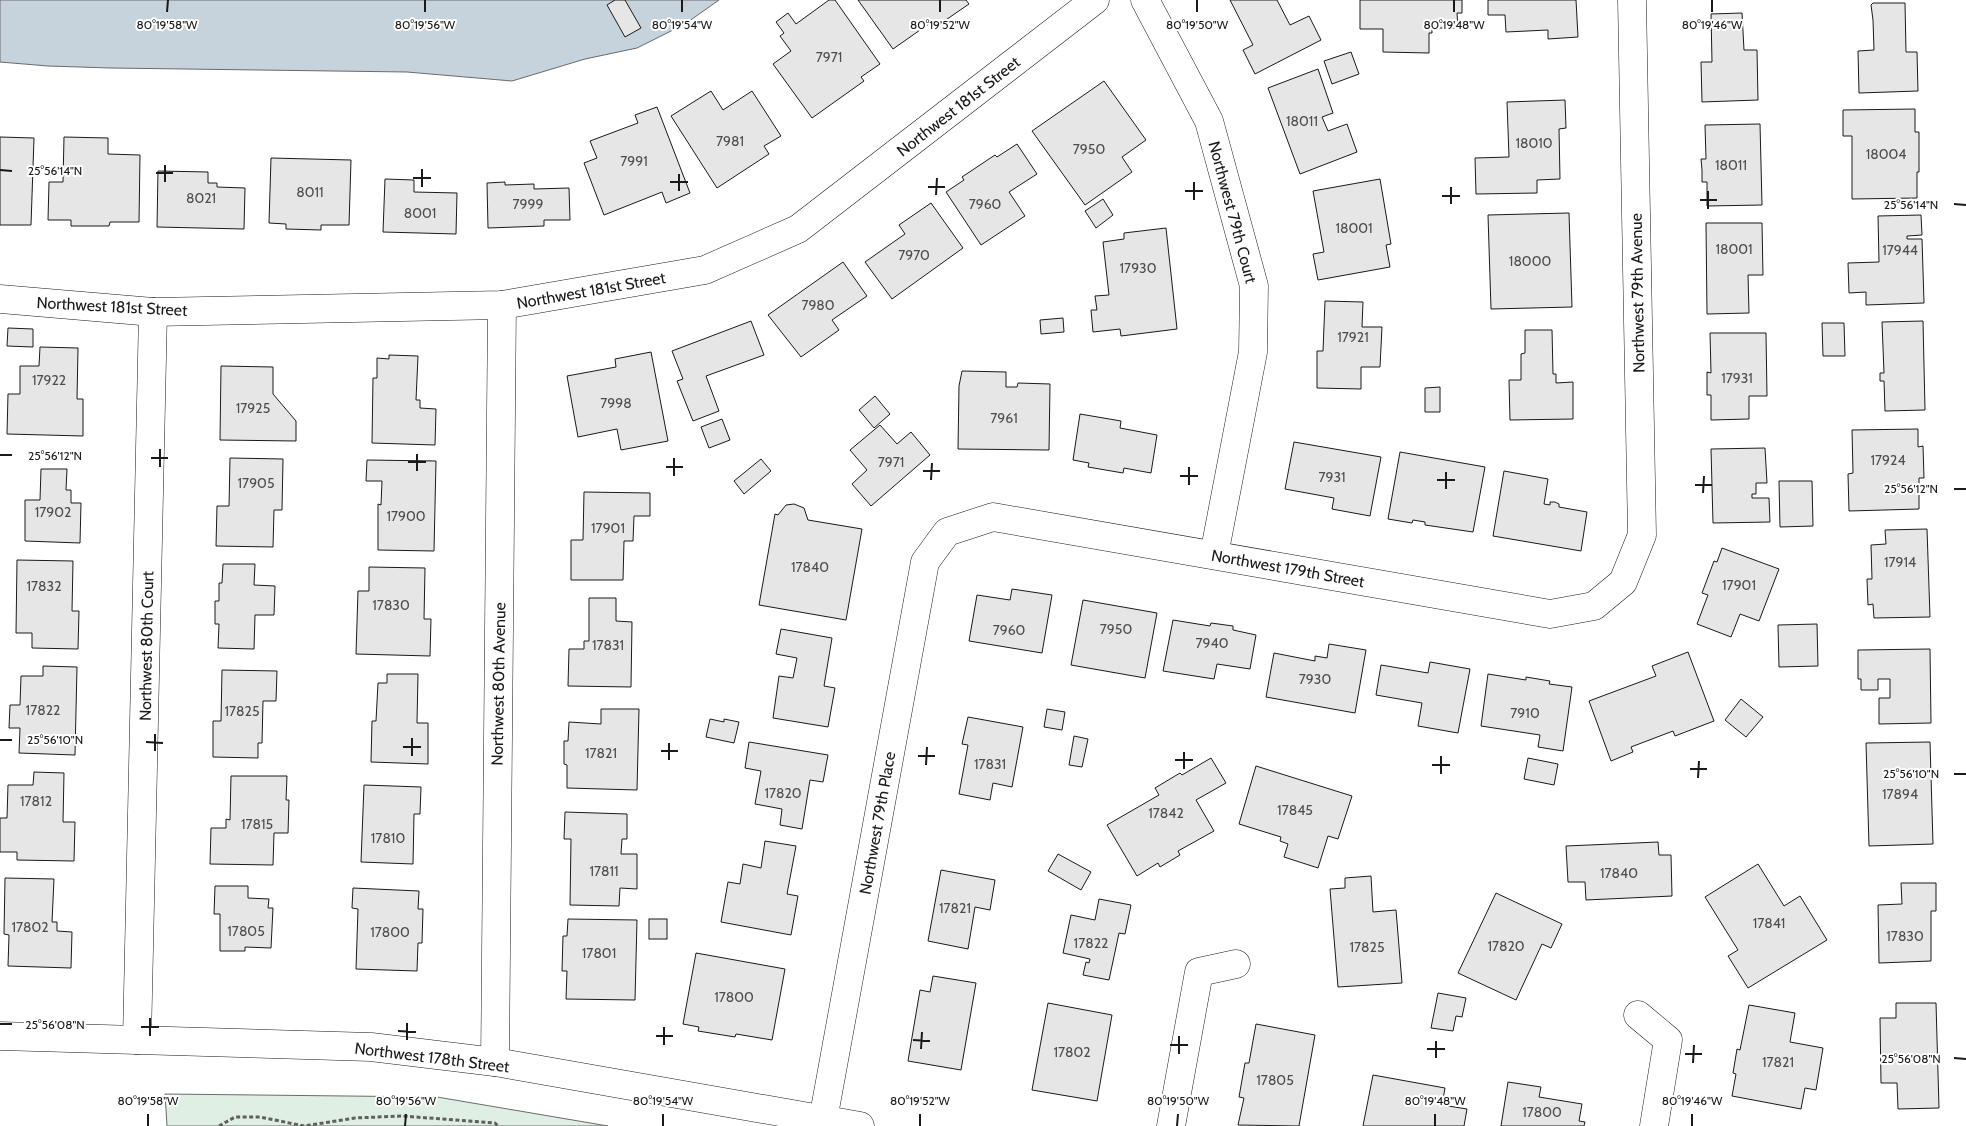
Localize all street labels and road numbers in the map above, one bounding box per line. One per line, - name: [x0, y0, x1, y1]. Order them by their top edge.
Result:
- street label: Northwest 181st Street: [893, 52, 1024, 160]
- street label: Northwest 79th Court: [1204, 139, 1261, 286]
- street label: Northwest 79th Avenue: [1627, 213, 1648, 373]
- street label: Northwest 181st Street: [515, 268, 668, 313]
- street label: Northwest 181st Street: [36, 293, 188, 320]
- street label: Northwest 179th Street: [1210, 546, 1367, 591]
- street label: Northwest 80th Court: [136, 570, 157, 721]
- street label: Northwest 80th Avenue: [488, 602, 509, 766]
- street label: Northwest 79th Place: [856, 750, 899, 896]
- street label: Northwest 178th Street: [353, 1039, 511, 1076]

